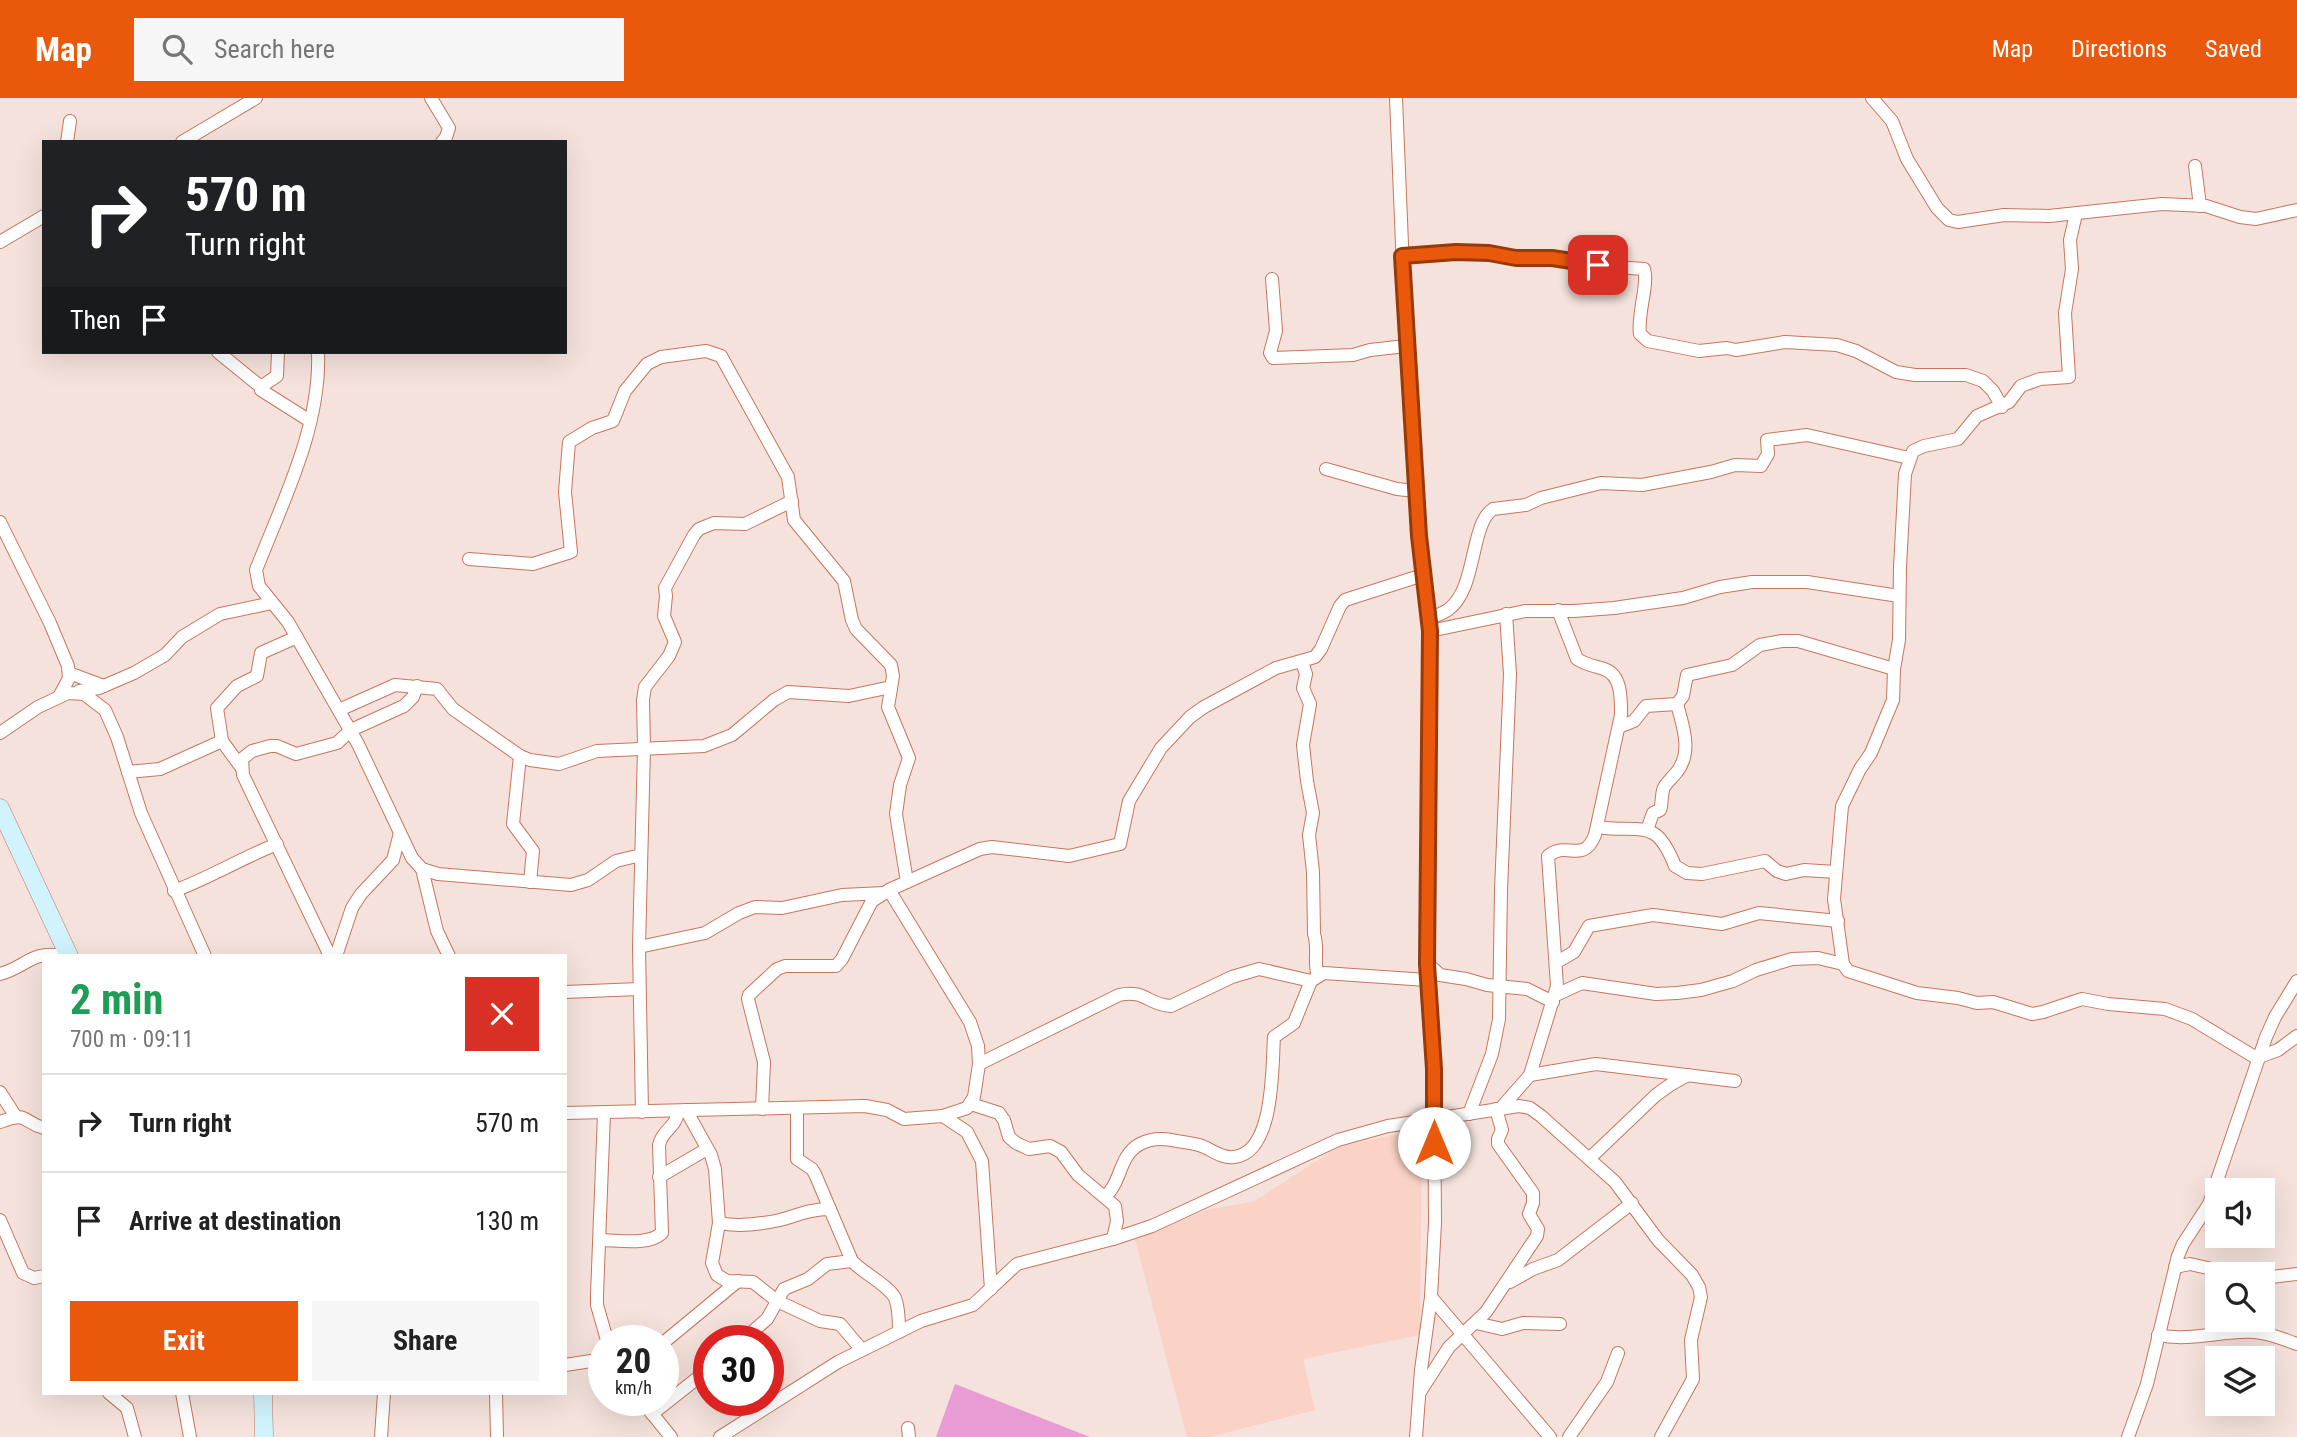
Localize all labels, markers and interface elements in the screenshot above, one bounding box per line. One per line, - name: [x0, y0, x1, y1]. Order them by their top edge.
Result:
- search box: [134, 18, 624, 81]
- text: Map: [35, 30, 92, 69]
- icon: search: [158, 30, 196, 68]
- text: Search here: [214, 34, 335, 64]
- text: Map: [1992, 35, 2033, 63]
- text: Directions: [2071, 35, 2167, 63]
- text: Saved: [2205, 35, 2262, 63]
- text: 570 m: [185, 166, 307, 223]
- icon: right: [70, 168, 161, 259]
- text: Turn right: [185, 225, 306, 263]
- pin: [1568, 235, 1628, 295]
- icon: arrive: [1579, 246, 1617, 284]
- icon: arrive: [135, 301, 173, 339]
- text: Then: [70, 305, 121, 335]
- text: 2 min: [70, 975, 163, 1024]
- button: close: [465, 977, 539, 1051]
- text: 700 m · 09:11: [70, 1026, 194, 1053]
- icon: right: [70, 1104, 108, 1142]
- position arrow: [1397, 1106, 1471, 1180]
- text: Turn right: [129, 1108, 231, 1138]
- text: 570 m: [475, 1108, 539, 1138]
- map controls: [2205, 1178, 2275, 1416]
- button: sound: [2205, 1178, 2275, 1248]
- icon: arrive: [70, 1202, 108, 1240]
- text: Arrive at destination: [129, 1206, 341, 1236]
- text: 130 m: [475, 1206, 539, 1236]
- button: search: [2205, 1262, 2275, 1332]
- button: Exit: [70, 1301, 298, 1381]
- button: Share: [312, 1301, 539, 1381]
- speed limit sign: 30: [693, 1325, 784, 1416]
- text: 20: [616, 1341, 651, 1382]
- button: layers: [2205, 1346, 2275, 1416]
- text: km/h: [615, 1377, 652, 1398]

